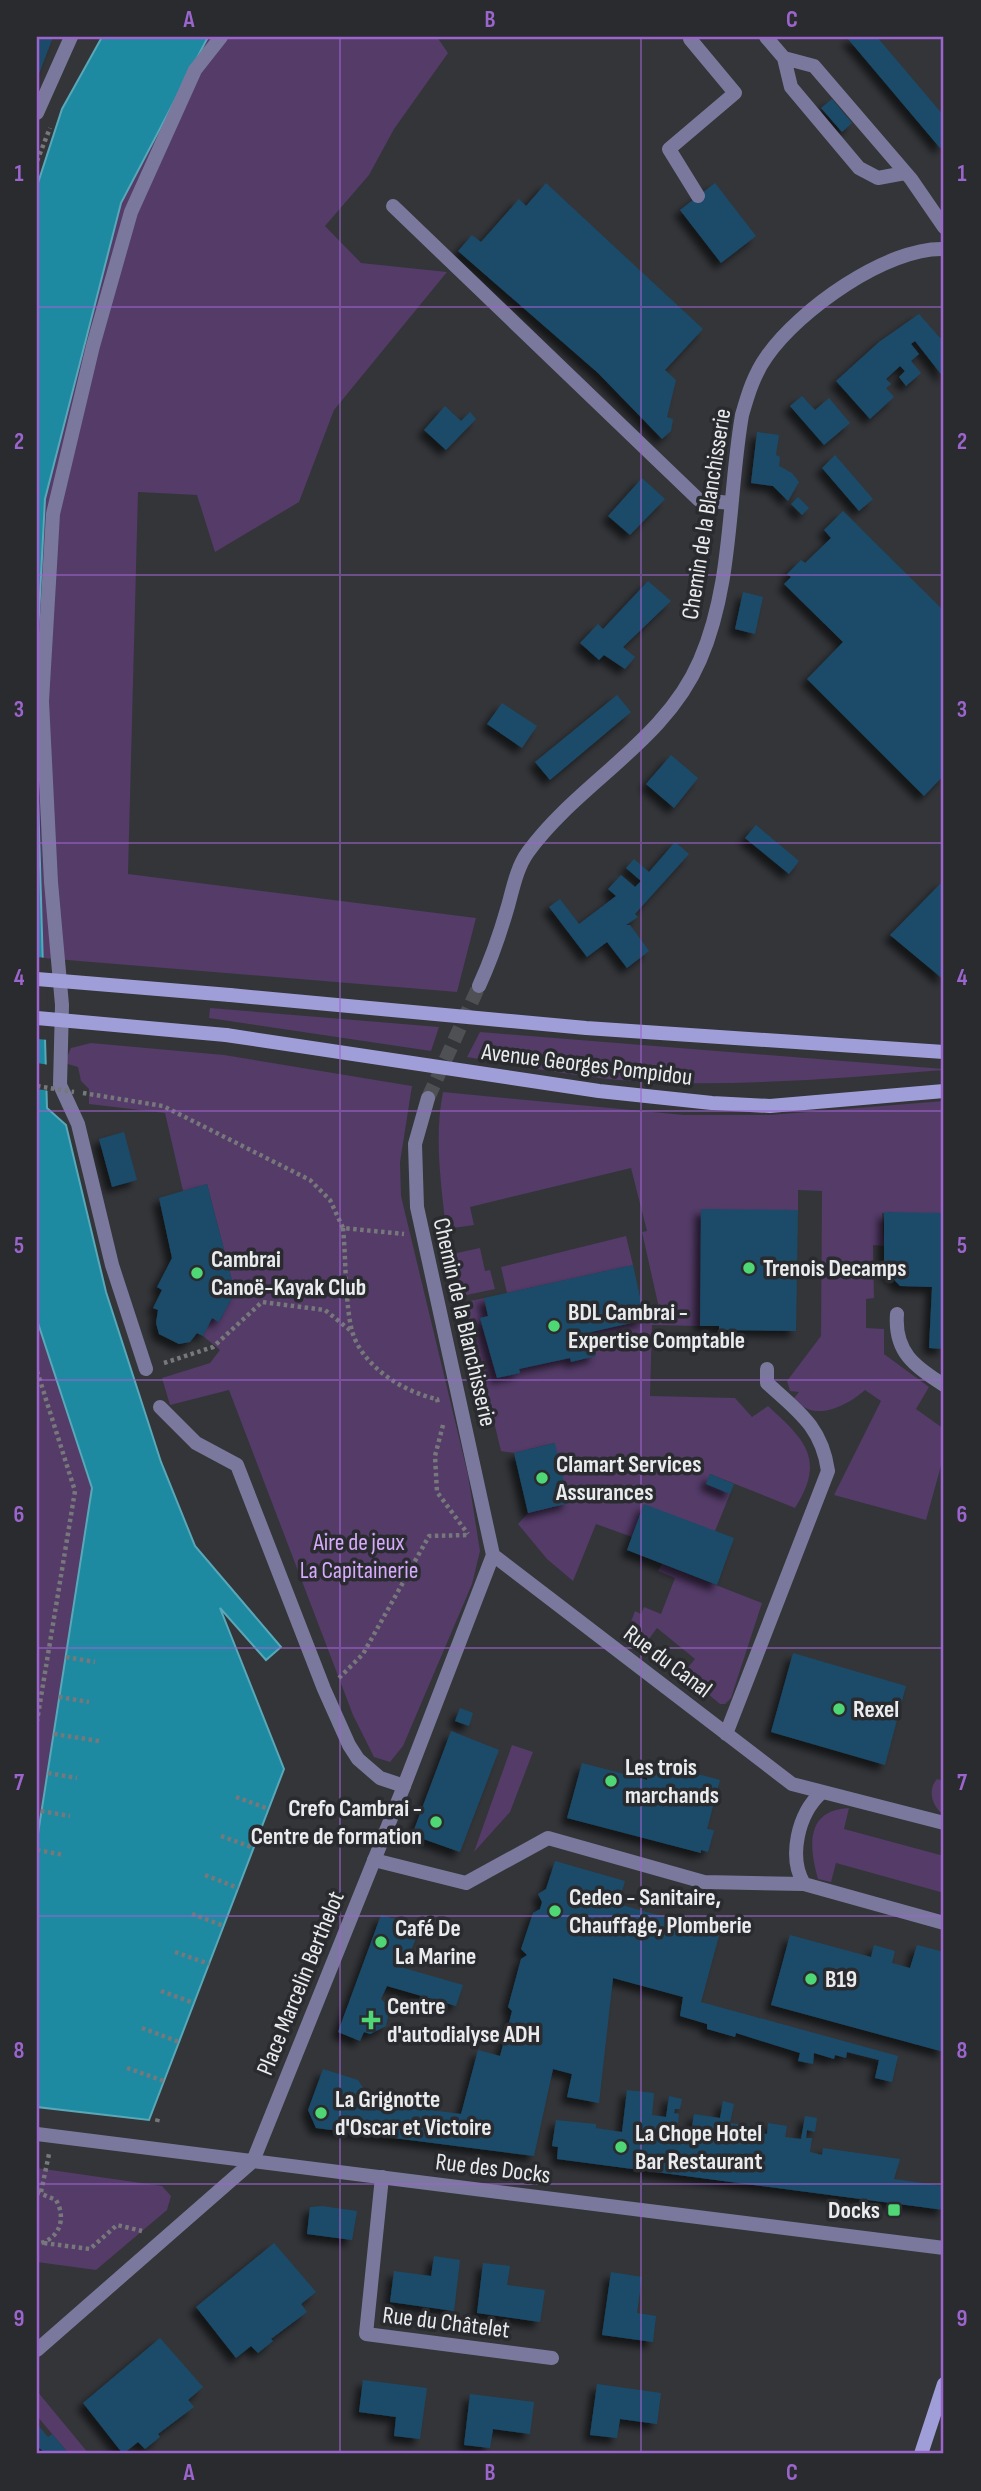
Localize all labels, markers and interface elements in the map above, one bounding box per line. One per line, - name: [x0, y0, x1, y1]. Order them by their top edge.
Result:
- text: A: [183, 6, 196, 34]
- text: B: [485, 6, 496, 34]
- text: C: [786, 6, 798, 34]
- text: 1: [14, 160, 24, 188]
- text: 1: [957, 160, 967, 188]
- street label: Chemin de la Blanchisserie: [676, 407, 737, 622]
- text: 2: [14, 428, 24, 456]
- text: 2: [957, 428, 967, 456]
- text: 3: [14, 696, 24, 724]
- text: 3: [957, 696, 967, 724]
- text: 4: [14, 964, 25, 992]
- text: 4: [957, 964, 968, 992]
- street label: Avenue Georges Pompidou: [479, 1037, 694, 1092]
- street label: Chemin de la Blanchisserie: [426, 1215, 503, 1429]
- text: 5: [14, 1232, 24, 1260]
- text: 5: [957, 1232, 967, 1260]
- place label: Cambrai Canoë-Kayak Club: [211, 1245, 366, 1302]
- place label: Trenois Decamps: [763, 1254, 906, 1283]
- marker: Trenois Decamps: [741, 1260, 757, 1276]
- marker: Cambrai Canoë-Kayak Club: [189, 1265, 205, 1281]
- place label: BDL Cambrai - Expertise Comptable: [568, 1298, 745, 1355]
- marker: BDL Cambrai - Expertise Comptable: [546, 1318, 562, 1334]
- place label: Clamart Services Assurances: [555, 1450, 701, 1507]
- marker: Clamart Services Assurances: [534, 1470, 550, 1486]
- text: 6: [14, 1501, 24, 1529]
- text: 6: [957, 1501, 967, 1529]
- park label: Aire de jeux La Capitainerie: [300, 1528, 418, 1585]
- street label: Rue du Canal: [618, 1619, 718, 1704]
- place label: Rexel: [853, 1695, 899, 1724]
- marker: Rexel: [831, 1701, 847, 1717]
- place label: Les trois marchands: [625, 1753, 719, 1810]
- text: 7: [14, 1769, 24, 1797]
- text: 7: [957, 1769, 967, 1797]
- marker: Les trois marchands: [603, 1773, 619, 1789]
- place label: Crefo Cambrai - Centre de formation: [251, 1794, 422, 1851]
- marker: Crefo Cambrai - Centre de formation: [428, 1814, 444, 1830]
- place label: Cedeo - Sanitaire, Chauffage, Plomberie: [569, 1883, 752, 1940]
- street label: Place Marcelin Berthelot: [250, 1887, 351, 2079]
- marker: Cedeo - Sanitaire, Chauffage, Plomberie: [547, 1903, 563, 1919]
- place label: Café De La Marine: [395, 1914, 476, 1971]
- marker: Café De La Marine: [373, 1934, 389, 1950]
- place label: B19: [825, 1965, 857, 1994]
- marker: B19: [803, 1971, 819, 1987]
- place label: Centre d'autodialyse ADH: [387, 1992, 540, 2049]
- marker: Centre d'autodialyse ADH: [361, 2010, 381, 2030]
- text: 8: [14, 2037, 25, 2065]
- text: 8: [957, 2037, 968, 2065]
- place label: La Grignotte d'Oscar et Victoire: [335, 2085, 491, 2142]
- marker: La Grignotte d'Oscar et Victoire: [313, 2105, 329, 2121]
- place label: La Chope Hotel Bar Restaurant: [635, 2119, 762, 2176]
- marker: La Chope Hotel Bar Restaurant: [613, 2139, 629, 2155]
- street label: Rue des Docks: [434, 2147, 552, 2190]
- place label: Docks: [828, 2196, 880, 2225]
- marker: Docks: [886, 2202, 902, 2218]
- street label: Rue du Châtelet: [381, 2300, 511, 2345]
- text: 9: [14, 2305, 24, 2333]
- text: 9: [957, 2305, 967, 2333]
- text: A: [183, 2459, 196, 2487]
- text: B: [485, 2459, 496, 2487]
- text: C: [786, 2459, 798, 2487]

